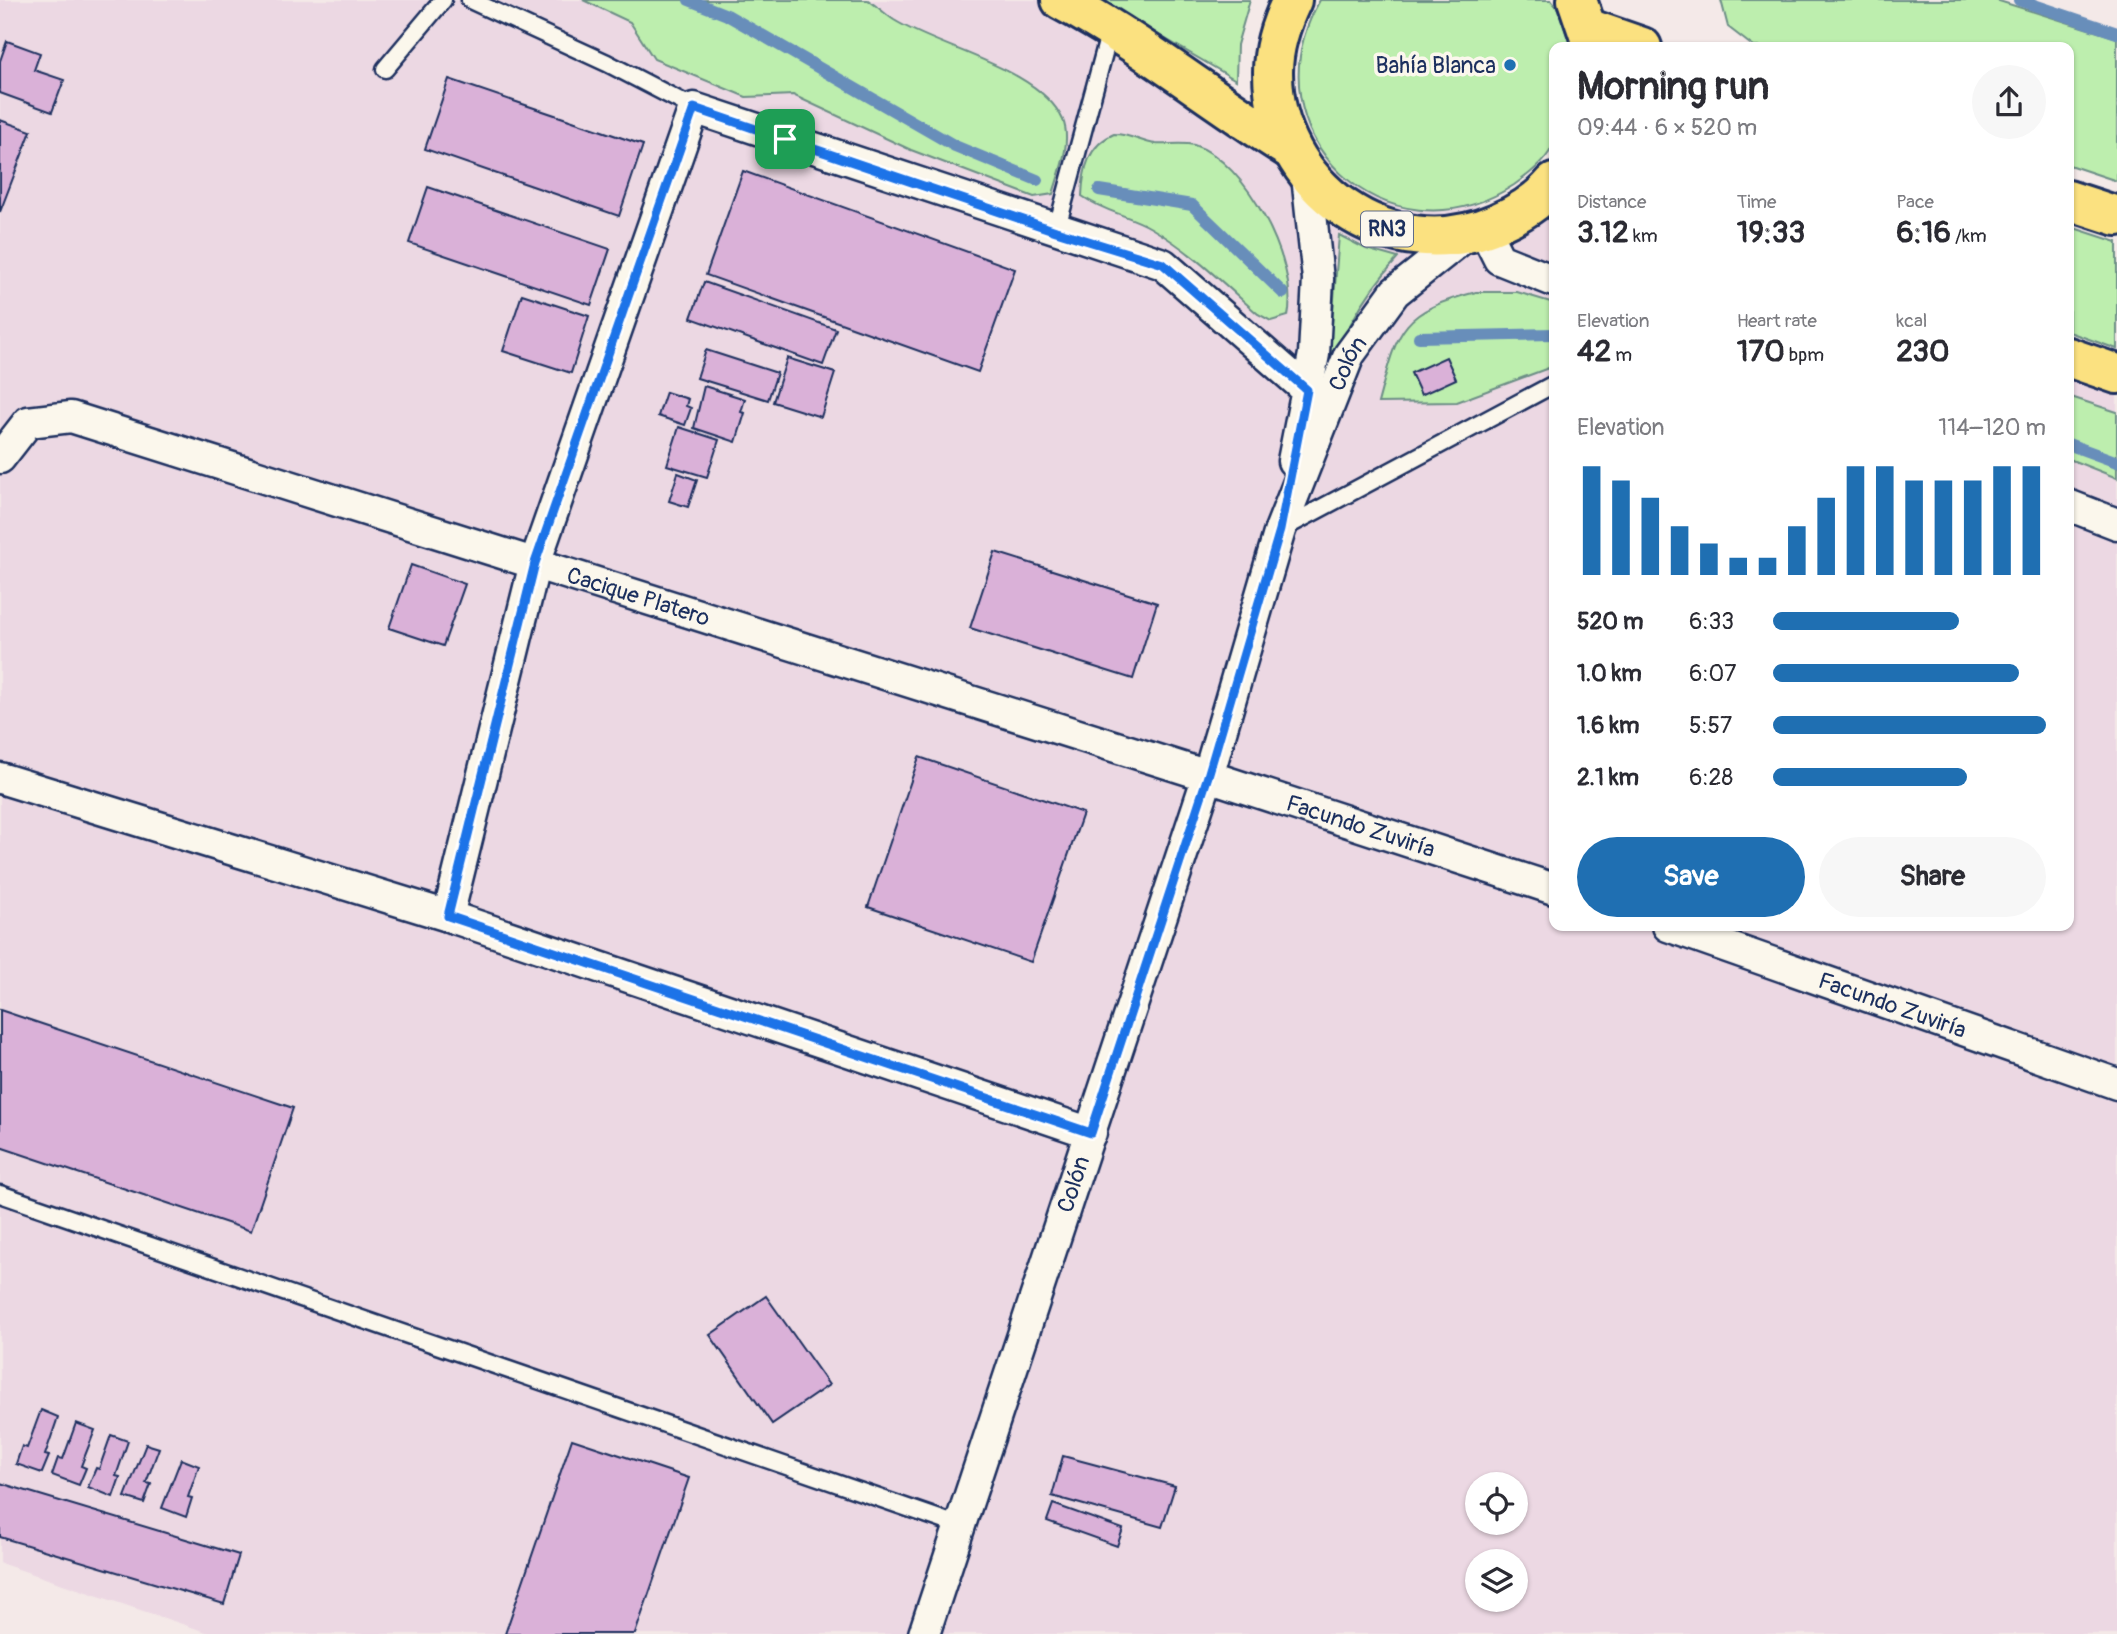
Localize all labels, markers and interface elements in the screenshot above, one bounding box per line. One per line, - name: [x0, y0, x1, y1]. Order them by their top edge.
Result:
- place label: Bahía Blanca: [1375, 51, 1496, 80]
- marker: Bahía Blanca: [1502, 57, 1518, 73]
- text: Morning run: [1577, 63, 1769, 111]
- button: share: [1972, 65, 2046, 139]
- pin: [755, 109, 815, 169]
- text: 09:44 · 6 × 520 m: [1577, 113, 1757, 142]
- icon: arrive: [766, 120, 804, 158]
- text: Distance: [1577, 190, 1646, 214]
- text: Time: [1737, 190, 1776, 214]
- text: Pace: [1896, 190, 1934, 214]
- road number: RN3: [1361, 212, 1413, 246]
- text: 3.12: [1577, 214, 1629, 251]
- text: 19:33: [1737, 214, 1805, 251]
- text: 6:16: [1896, 214, 1951, 251]
- text: km: [1629, 224, 1658, 248]
- text: /km: [1951, 224, 1987, 248]
- text: Elevation: [1577, 309, 1649, 333]
- text: Heart rate: [1737, 309, 1817, 333]
- text: kcal: [1896, 309, 1927, 333]
- street label: Colón: [1322, 330, 1373, 395]
- text: 42: [1577, 333, 1611, 370]
- text: 170: [1737, 333, 1785, 370]
- text: 230: [1896, 333, 1949, 370]
- text: m: [1611, 343, 1632, 367]
- text: bpm: [1785, 343, 1824, 367]
- text: Elevation: [1577, 413, 1665, 442]
- text: 114–120 m: [1938, 413, 2046, 442]
- street label: Cacique Platero: [563, 560, 714, 632]
- text: 520 m: [1577, 607, 1643, 636]
- text: 6:33: [1689, 607, 1734, 636]
- text: 1.0 km: [1577, 659, 1642, 688]
- text: 6:07: [1689, 659, 1736, 688]
- text: 1.6 km: [1577, 711, 1639, 740]
- text: 5:57: [1689, 711, 1732, 740]
- text: 2.1 km: [1577, 763, 1639, 792]
- text: 6:28: [1689, 763, 1733, 792]
- street label: Facundo Zuviría: [1283, 788, 1439, 864]
- button: Save: [1577, 837, 1805, 917]
- button: Share: [1819, 837, 2046, 917]
- street label: Facundo Zuviría: [1815, 966, 1970, 1044]
- street label: Colón: [1050, 1152, 1096, 1216]
- map controls: [1465, 1472, 1528, 1612]
- button: locate: [1465, 1472, 1528, 1535]
- button: layers: [1465, 1549, 1528, 1612]

